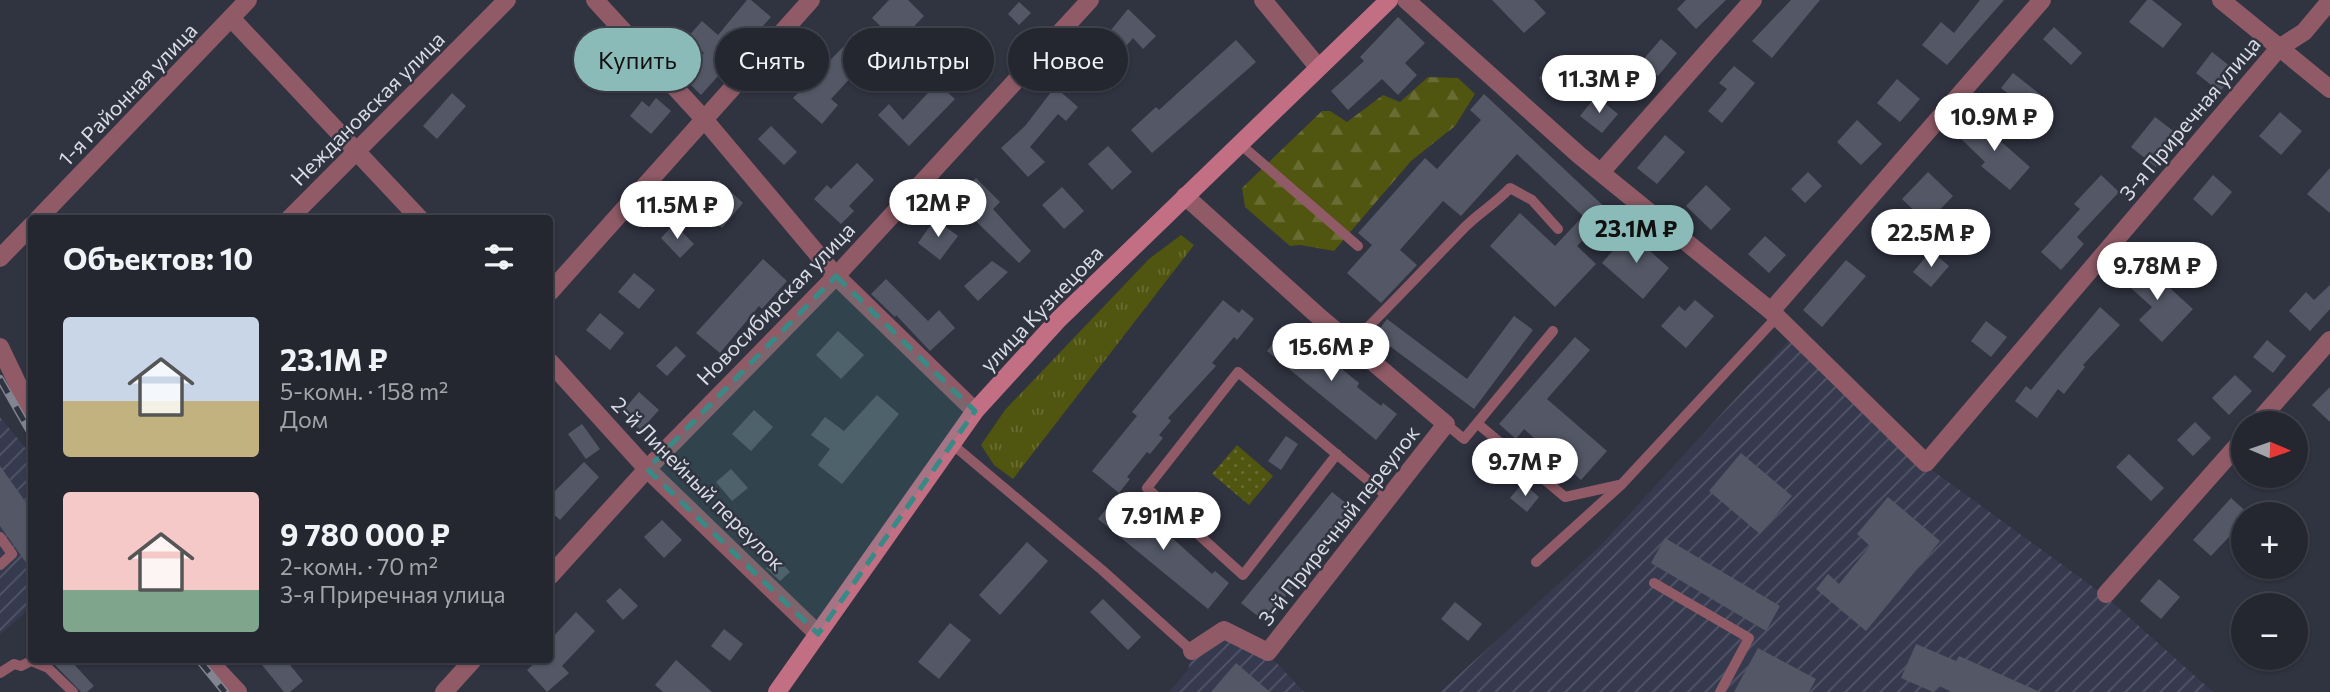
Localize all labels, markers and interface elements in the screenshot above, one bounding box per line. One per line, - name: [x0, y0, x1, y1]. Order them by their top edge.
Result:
- street label: 1-я Районная улица: [52, 17, 202, 171]
- street label: Неждановская улица: [285, 26, 449, 190]
- chip: Купить: [574, 28, 701, 91]
- chip: Снять: [715, 28, 829, 91]
- chip: Фильтры: [843, 28, 994, 91]
- chip: Новое: [1008, 28, 1128, 91]
- street label: 3-я Приречная улица: [2113, 31, 2265, 205]
- pin: 11.3M ₽: [1534, 55, 1664, 115]
- text: 11.3M ₽: [1558, 64, 1640, 92]
- pin: 10.9M ₽: [1929, 94, 2059, 153]
- text: 10.9M ₽: [1950, 102, 2038, 130]
- pin: 12M ₽: [889, 180, 987, 239]
- pin: 11.5M ₽: [612, 182, 742, 241]
- text: 12M ₽: [905, 188, 971, 216]
- text: 11.5M ₽: [636, 190, 718, 218]
- pin: 23.1M ₽: [1571, 205, 1701, 265]
- pin: 22.5M ₽: [1866, 210, 1996, 269]
- text: 23.1M ₽: [1595, 214, 1677, 242]
- street label: Новосибирская улица: [691, 216, 859, 390]
- text: 22.5M ₽: [1887, 218, 1975, 246]
- icon: filters: [480, 238, 518, 276]
- text: Объектов: 10: [63, 239, 253, 276]
- street label: улица Кузнецова: [974, 240, 1108, 376]
- pin: 9.78M ₽: [2092, 243, 2222, 302]
- text: 9.78M ₽: [2113, 251, 2201, 279]
- pin: 15.6M ₽: [1266, 324, 1396, 383]
- text: 15.6M ₽: [1288, 332, 1374, 360]
- text: 23.1M ₽: [280, 340, 388, 377]
- icon: home: [119, 345, 203, 429]
- text: 5-комн. · 158 m²: [280, 377, 448, 405]
- street label: 2-й Линейный переулок: [607, 391, 791, 575]
- text: Дом: [280, 405, 328, 433]
- north arrow: [2231, 411, 2308, 488]
- map controls: [2231, 411, 2308, 670]
- street label: 3-й Приречный переулок: [1252, 420, 1424, 630]
- pin: 9.7M ₽: [1468, 438, 1582, 498]
- text: 9.7M ₽: [1488, 447, 1562, 475]
- pin: 7.91M ₽: [1098, 492, 1228, 552]
- text: 7.91M ₽: [1122, 501, 1204, 529]
- button: +: [2231, 502, 2308, 579]
- text: 9 780 000 ₽: [280, 515, 450, 552]
- icon: home: [119, 520, 203, 604]
- text: 2-комн. · 70 m²: [280, 552, 438, 580]
- text: 3-я Приречная улица: [280, 580, 505, 608]
- button: −: [2231, 593, 2308, 670]

